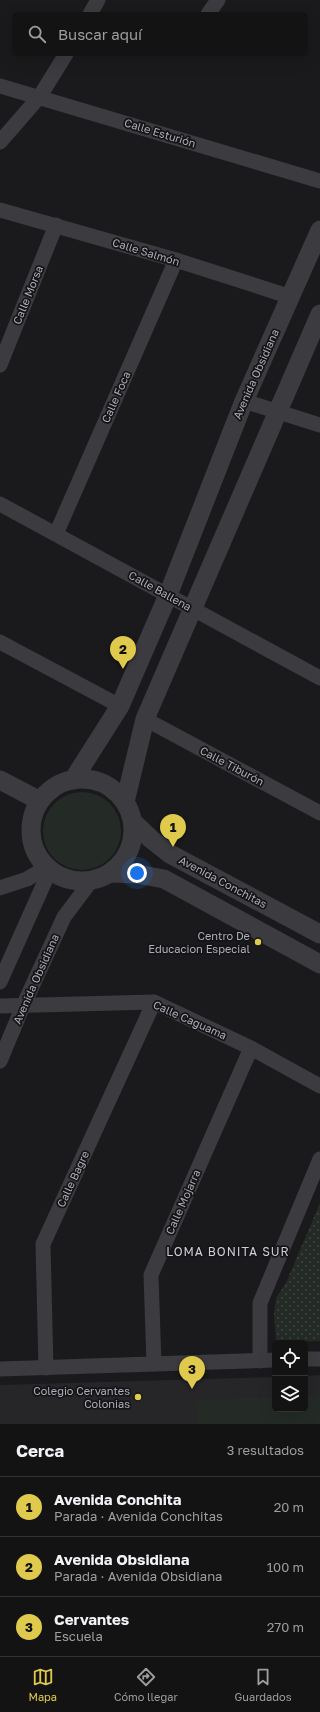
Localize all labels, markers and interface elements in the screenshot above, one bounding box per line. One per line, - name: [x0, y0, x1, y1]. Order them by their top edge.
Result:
- search box: [12, 12, 308, 56]
- icon: search: [26, 23, 48, 45]
- text: Buscar aquí: [58, 25, 142, 43]
- street label: Calle Esturión: [123, 115, 197, 150]
- street label: Calle Salmón: [111, 235, 181, 268]
- street label: Calle Morsa: [10, 264, 45, 326]
- street label: Avenida Obsidiana: [230, 327, 281, 421]
- street label: Calle Foca: [98, 369, 133, 425]
- street label: Calle Ballena: [127, 568, 194, 613]
- pin: 2: [110, 636, 136, 669]
- street label: Calle Tiburón: [198, 743, 266, 788]
- pin: 1: [160, 814, 186, 847]
- street label: Avenida Conchitas: [177, 853, 269, 910]
- your location: [127, 863, 147, 883]
- place label: Centro De Educacion Especial: [148, 929, 250, 955]
- street label: Avenida Obsidiana: [10, 932, 61, 1026]
- marker: Centro De Educacion Especial: [253, 937, 263, 947]
- street label: Calle Caguama: [151, 998, 229, 1042]
- street label: Calle Bagre: [54, 1149, 91, 1209]
- street label: Calle Mojarra: [162, 1167, 203, 1236]
- district label: LOMA BONITA SUR: [166, 1244, 290, 1259]
- map controls: [272, 1340, 308, 1412]
- button: locate: [272, 1340, 308, 1376]
- pin: 3: [179, 1356, 205, 1389]
- button: layers: [272, 1376, 308, 1412]
- place label: Colegio Cervantes Colonias: [33, 1384, 130, 1410]
- marker: Colegio Cervantes Colonias: [133, 1392, 143, 1402]
- text: Cerca: [16, 1440, 64, 1461]
- text: 3 resultados: [227, 1442, 304, 1458]
- text: Avenida Conchita: [54, 1490, 181, 1508]
- text: 1: [26, 1499, 32, 1515]
- text: 20 m: [274, 1499, 304, 1515]
- text: Parada · Avenida Conchitas: [54, 1508, 223, 1524]
- text: Avenida Obsidiana: [54, 1550, 189, 1568]
- text: 2: [25, 1559, 33, 1575]
- text: 100 m: [267, 1559, 304, 1575]
- text: Parada · Avenida Obsidiana: [54, 1568, 222, 1584]
- text: Cervantes: [54, 1610, 129, 1628]
- text: 3: [25, 1619, 33, 1635]
- text: 270 m: [267, 1619, 304, 1635]
- text: Escuela: [54, 1628, 103, 1644]
- tab: Mapa: [28, 1666, 57, 1703]
- tab: Cómo llegar: [114, 1666, 178, 1703]
- tab: Guardados: [235, 1666, 292, 1703]

